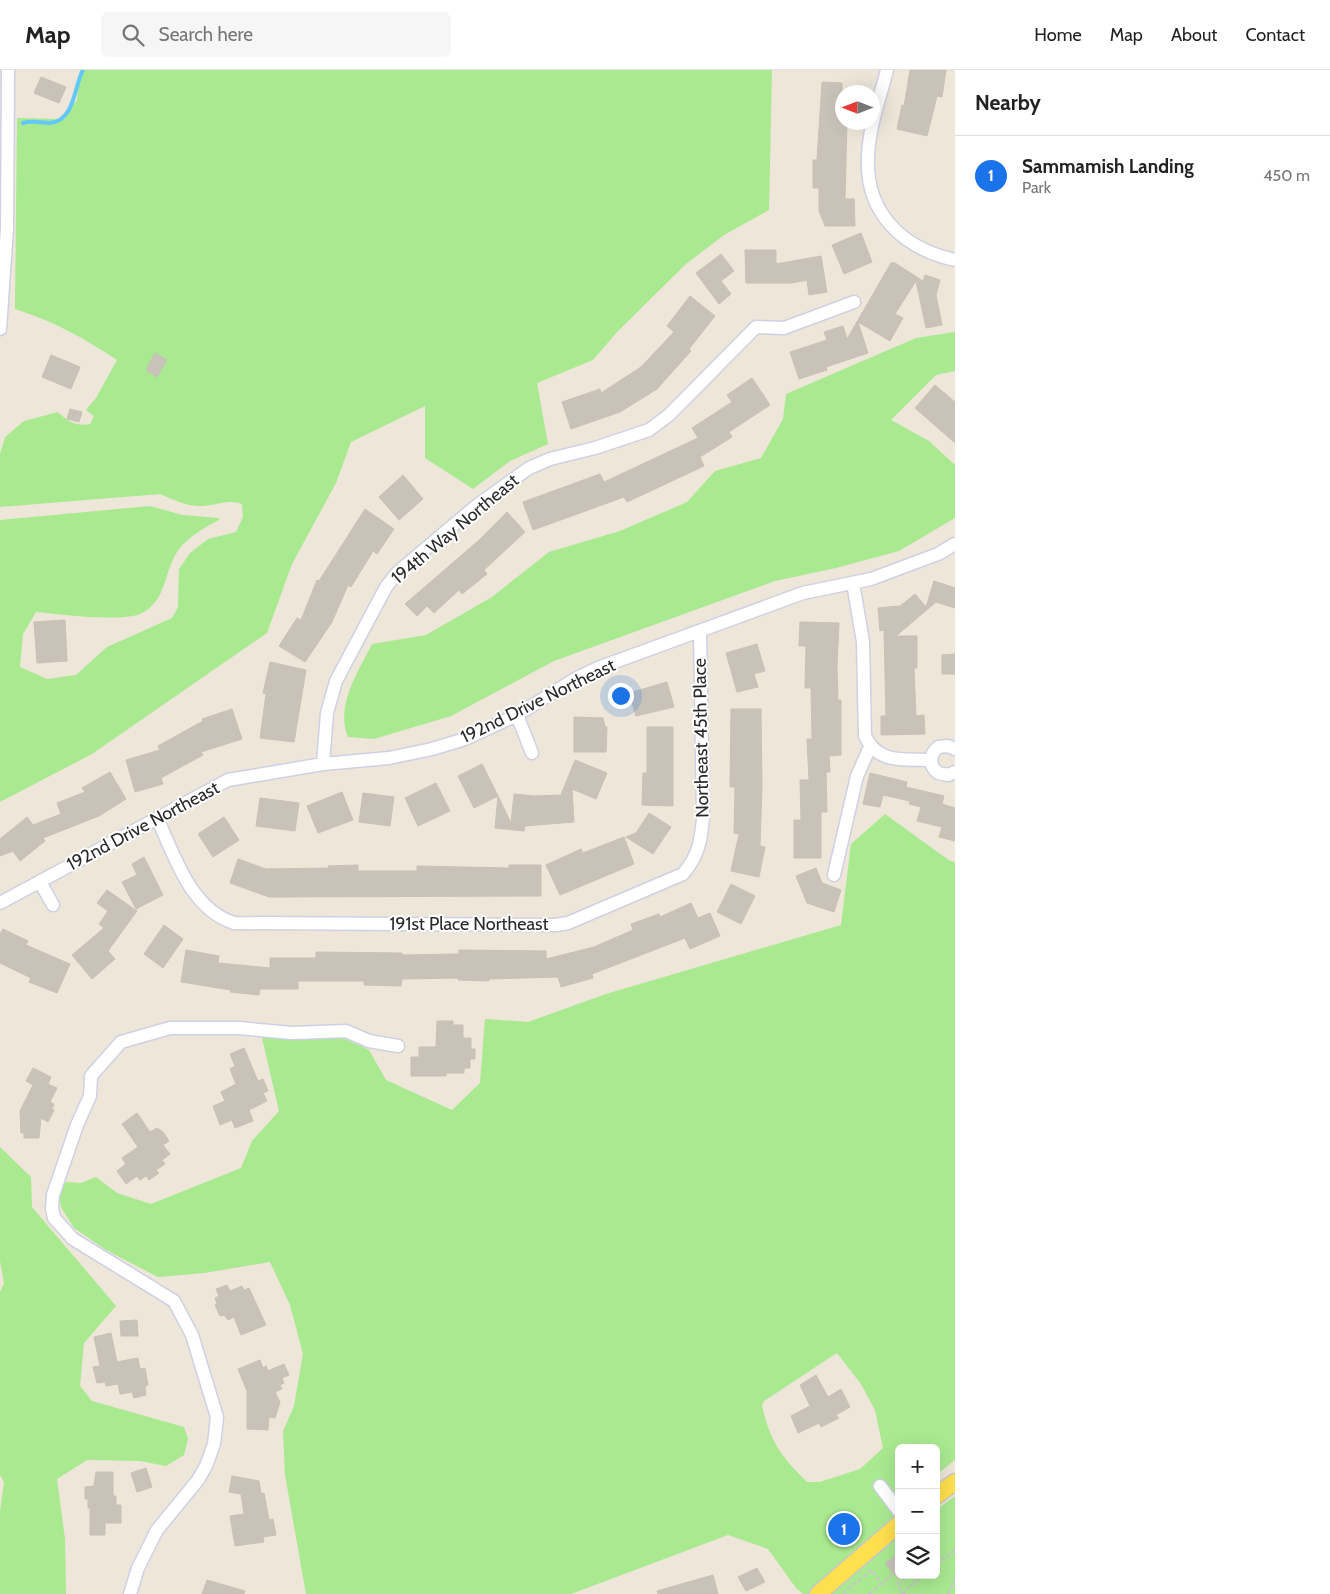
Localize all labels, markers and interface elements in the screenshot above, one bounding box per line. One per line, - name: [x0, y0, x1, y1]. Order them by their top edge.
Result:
- search box: [101, 12, 451, 57]
- text: Map: [25, 20, 71, 49]
- icon: search: [119, 21, 147, 49]
- text: Search here: [159, 23, 253, 46]
- text: Home: [1034, 24, 1082, 46]
- text: Map: [1110, 24, 1143, 46]
- text: About: [1171, 24, 1217, 46]
- text: Contact: [1245, 24, 1305, 46]
- north arrow: [835, 85, 880, 130]
- text: Nearby: [975, 90, 1041, 115]
- text: Sammamish Landing: [1022, 155, 1194, 178]
- text: 1: [988, 166, 994, 185]
- text: 450 m: [1263, 166, 1310, 185]
- text: Park: [1022, 178, 1051, 197]
- street label: 194th Way Northeast: [387, 469, 523, 589]
- street label: 192nd Drive Northeast: [457, 654, 619, 748]
- street label: Northeast 45th Place: [689, 658, 713, 818]
- your location: [608, 683, 634, 709]
- street label: 192nd Drive Northeast: [63, 777, 223, 875]
- street label: 191st Place Northeast: [389, 913, 549, 935]
- map controls: [895, 1444, 940, 1579]
- button: +: [895, 1444, 940, 1489]
- button: −: [895, 1489, 940, 1534]
- pin: 1: [828, 1510, 860, 1548]
- button: layers: [895, 1534, 940, 1579]

